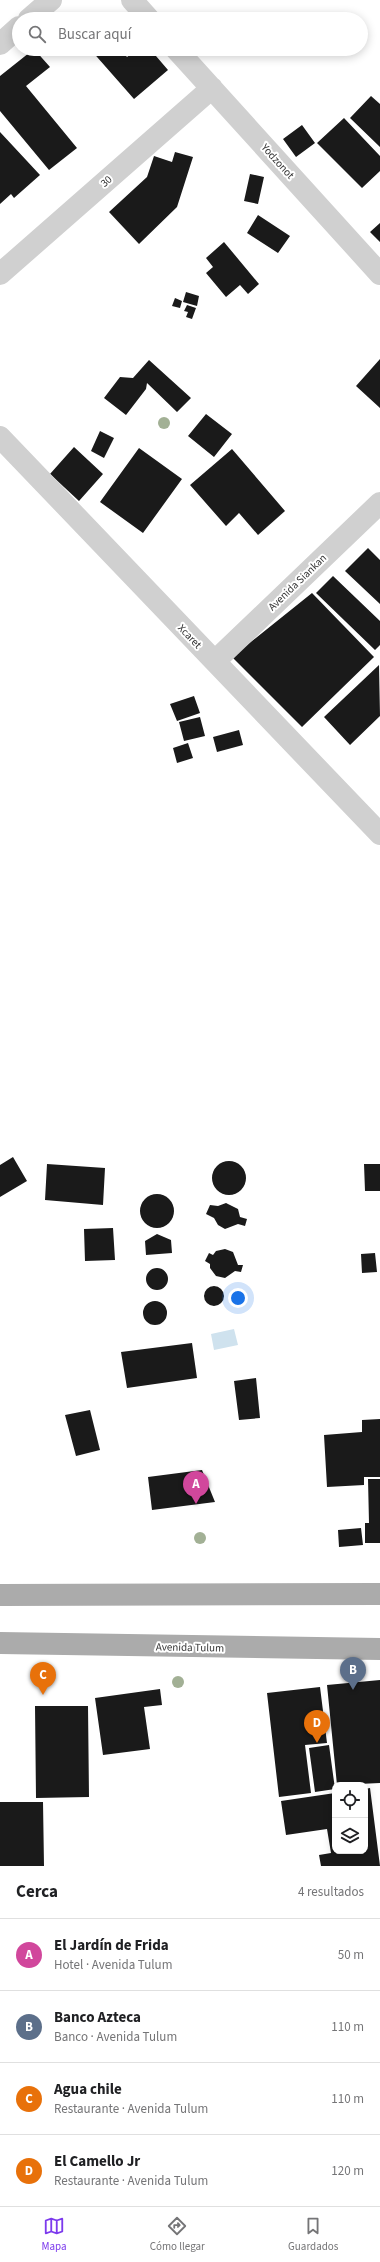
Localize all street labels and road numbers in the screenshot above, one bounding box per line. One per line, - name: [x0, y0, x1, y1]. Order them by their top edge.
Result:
- street label: Yodzonot: [257, 140, 298, 182]
- street label: 30: [97, 172, 115, 191]
- street label: Avenida Siankan: [265, 551, 330, 614]
- street label: Xcaret: [174, 621, 205, 652]
- street label: Avenida Tulum: [156, 1639, 224, 1656]

